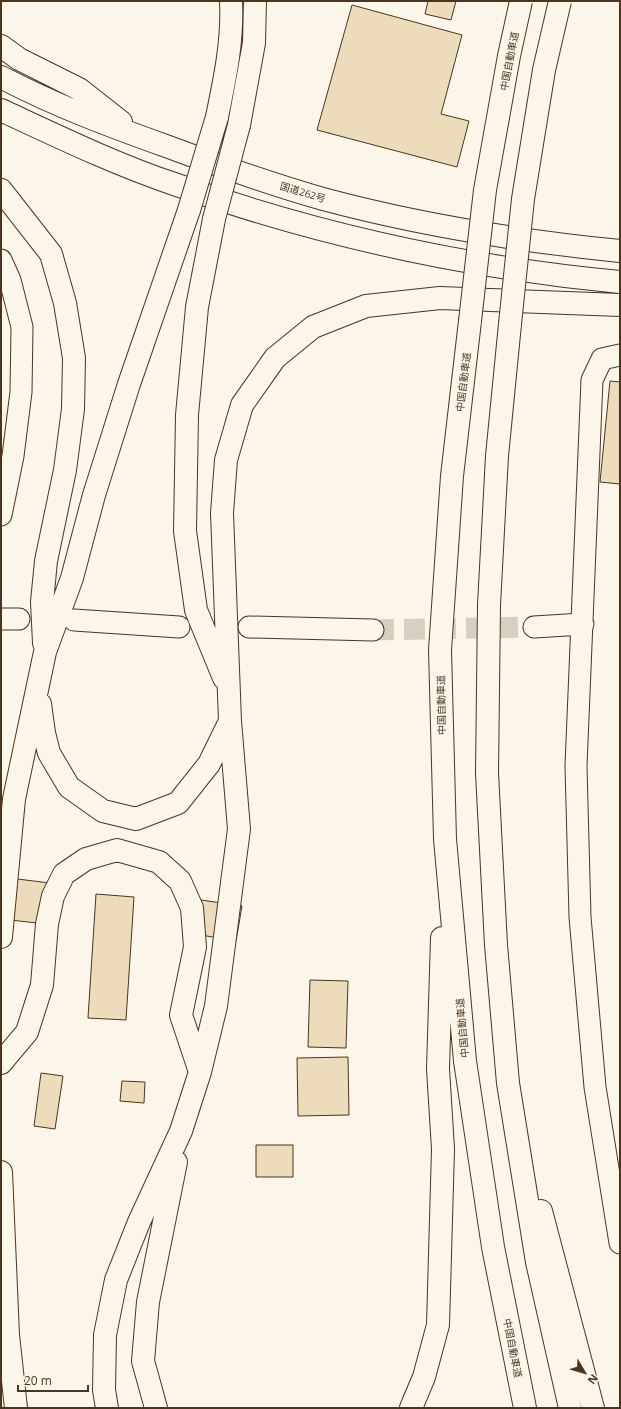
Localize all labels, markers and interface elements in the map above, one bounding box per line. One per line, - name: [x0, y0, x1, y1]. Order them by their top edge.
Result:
- street label: 中国自動車道: [496, 30, 522, 92]
- street label: 国道262号: [278, 178, 328, 206]
- street label: 中国自動車道: [452, 351, 474, 413]
- street label: 中国自動車道: [433, 675, 449, 735]
- street label: 中国自動車道: [452, 998, 472, 1058]
- street label: 中国自動車道: [500, 1317, 526, 1379]
- north arrow: [565, 1353, 605, 1393]
- scale bar: [18, 1367, 88, 1393]
- text: N: [585, 1371, 602, 1388]
- text: 20 m: [24, 1372, 52, 1389]

